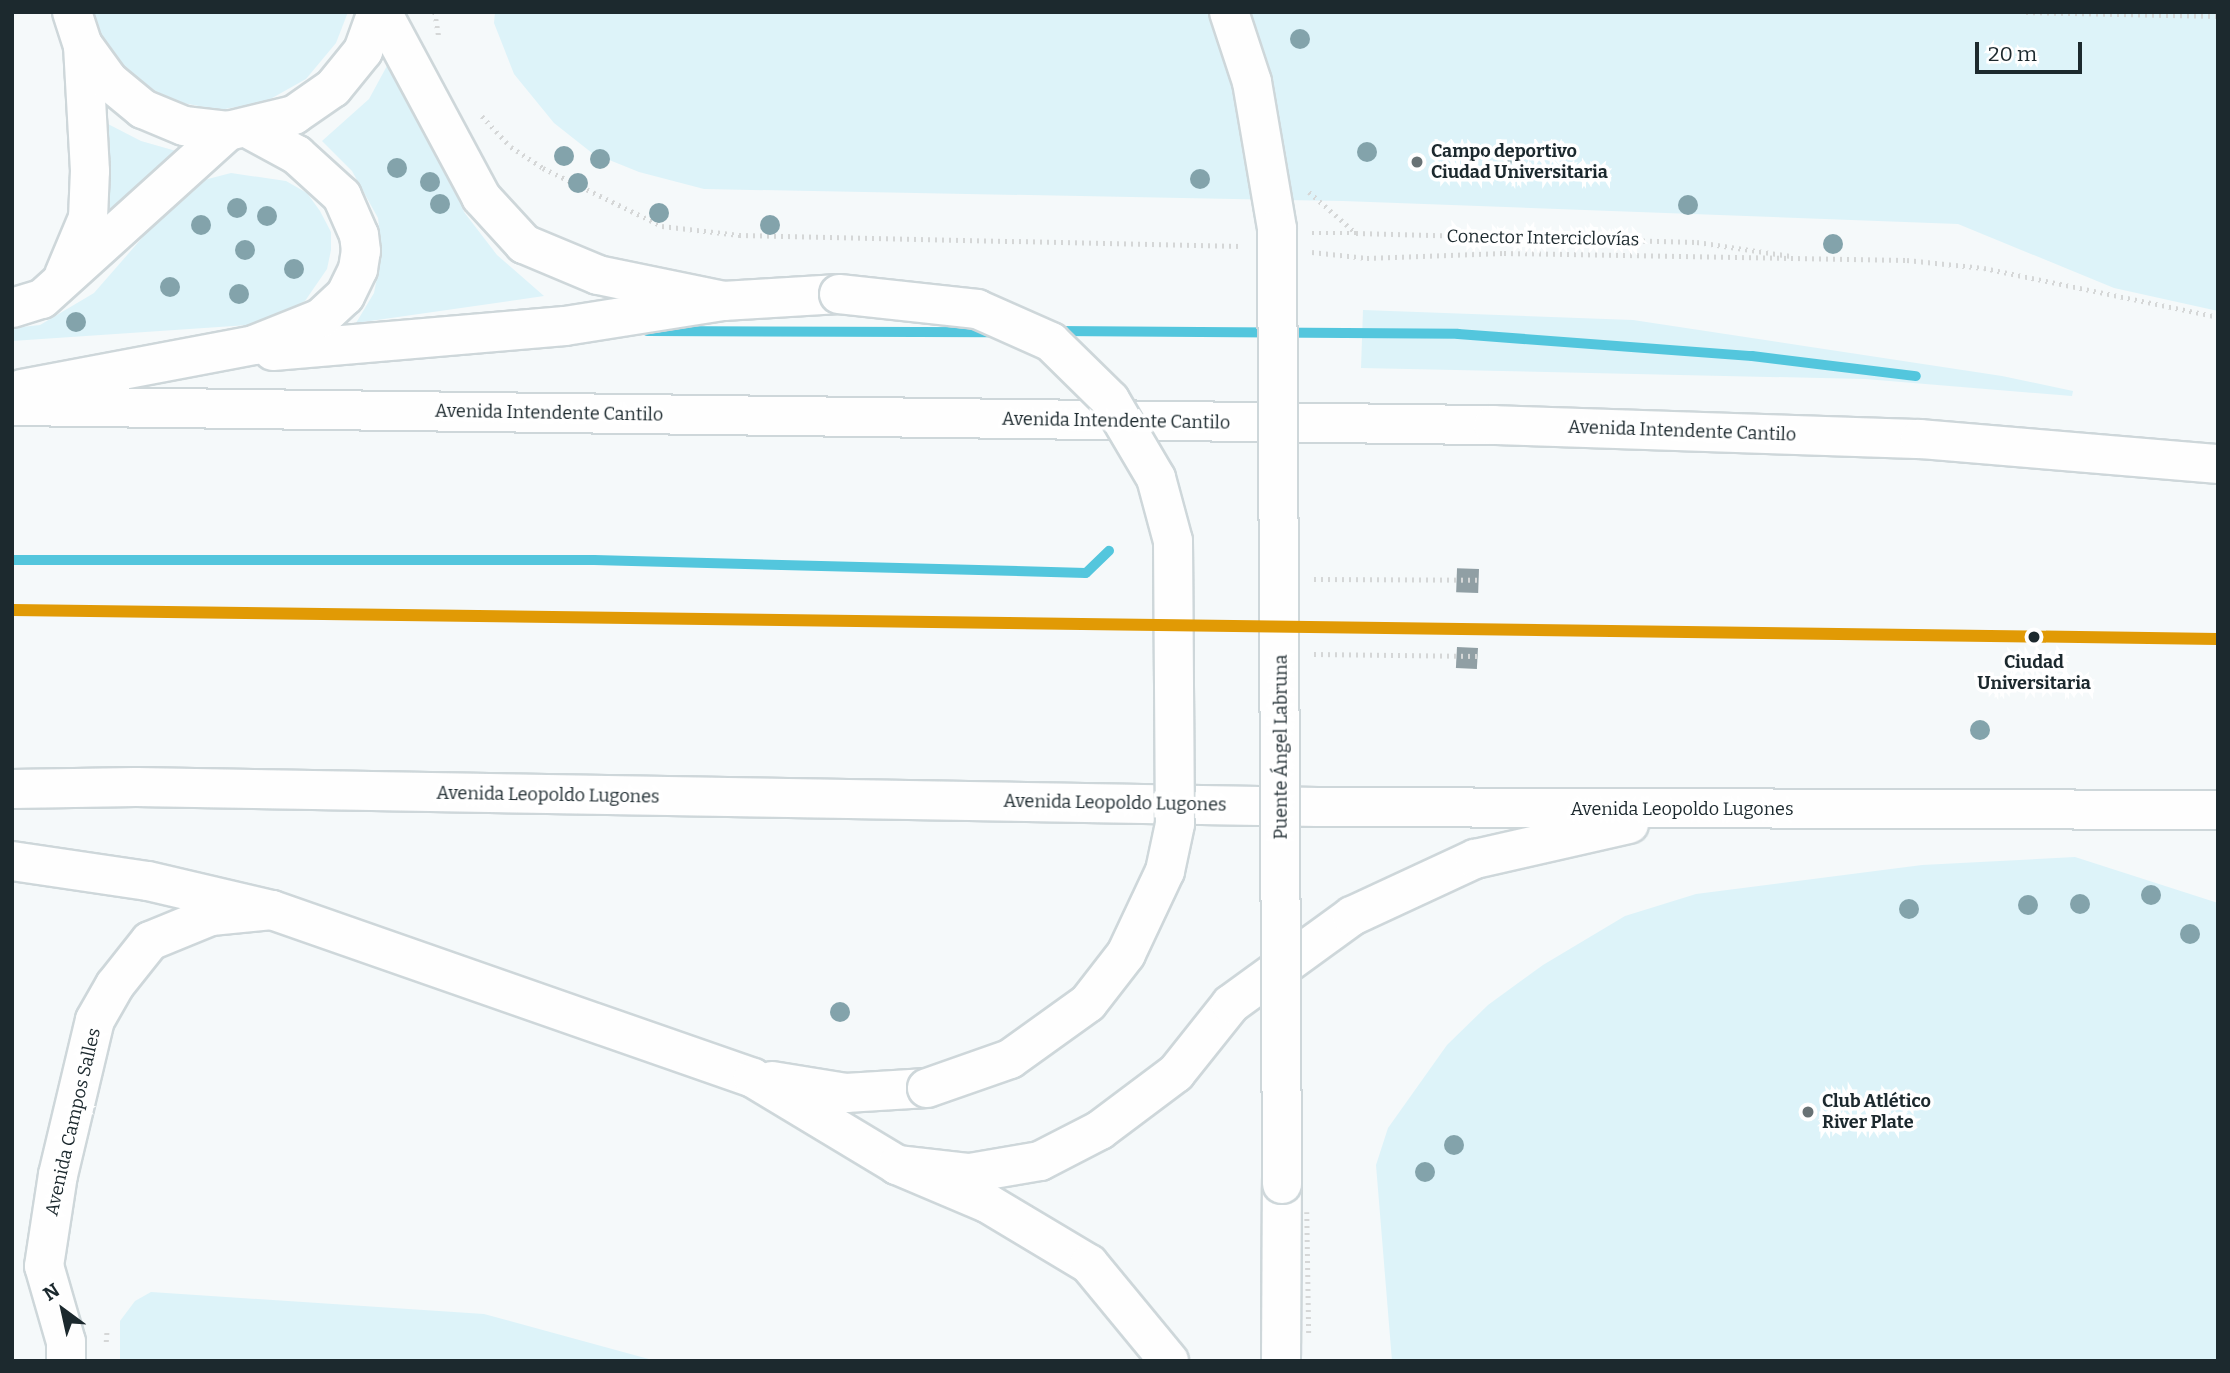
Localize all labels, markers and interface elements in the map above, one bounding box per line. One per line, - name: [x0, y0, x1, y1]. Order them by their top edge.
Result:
- scale bar: [1978, 28, 2085, 72]
- text: 20 m: [1988, 41, 2037, 67]
- place label: Campo deportivo Ciudad Universitaria: [1431, 141, 1608, 184]
- marker: Campo deportivo Ciudad Universitaria: [1409, 154, 1425, 170]
- street label: Conector Interciclovías: [1446, 226, 1640, 250]
- street label: Avenida Intendente Cantilo: [435, 400, 663, 426]
- street label: Avenida Intendente Cantilo: [1002, 408, 1230, 434]
- street label: Avenida Intendente Cantilo: [1568, 416, 1796, 446]
- marker: Ciudad Universitaria: [2022, 625, 2046, 649]
- place label: Ciudad Universitaria: [1977, 652, 2091, 694]
- street label: Puente Ángel Labruna: [1270, 654, 1292, 840]
- street label: Avenida Leopoldo Lugones: [436, 782, 660, 808]
- street label: Avenida Leopoldo Lugones: [1003, 790, 1227, 816]
- street label: Avenida Leopoldo Lugones: [1570, 798, 1794, 820]
- street label: Avenida Campos Salles: [41, 1026, 105, 1218]
- place label: Club Atlético River Plate: [1822, 1091, 1931, 1134]
- marker: Club Atlético River Plate: [1800, 1104, 1816, 1120]
- north arrow: [28, 1275, 98, 1345]
- text: N: [39, 1278, 64, 1306]

